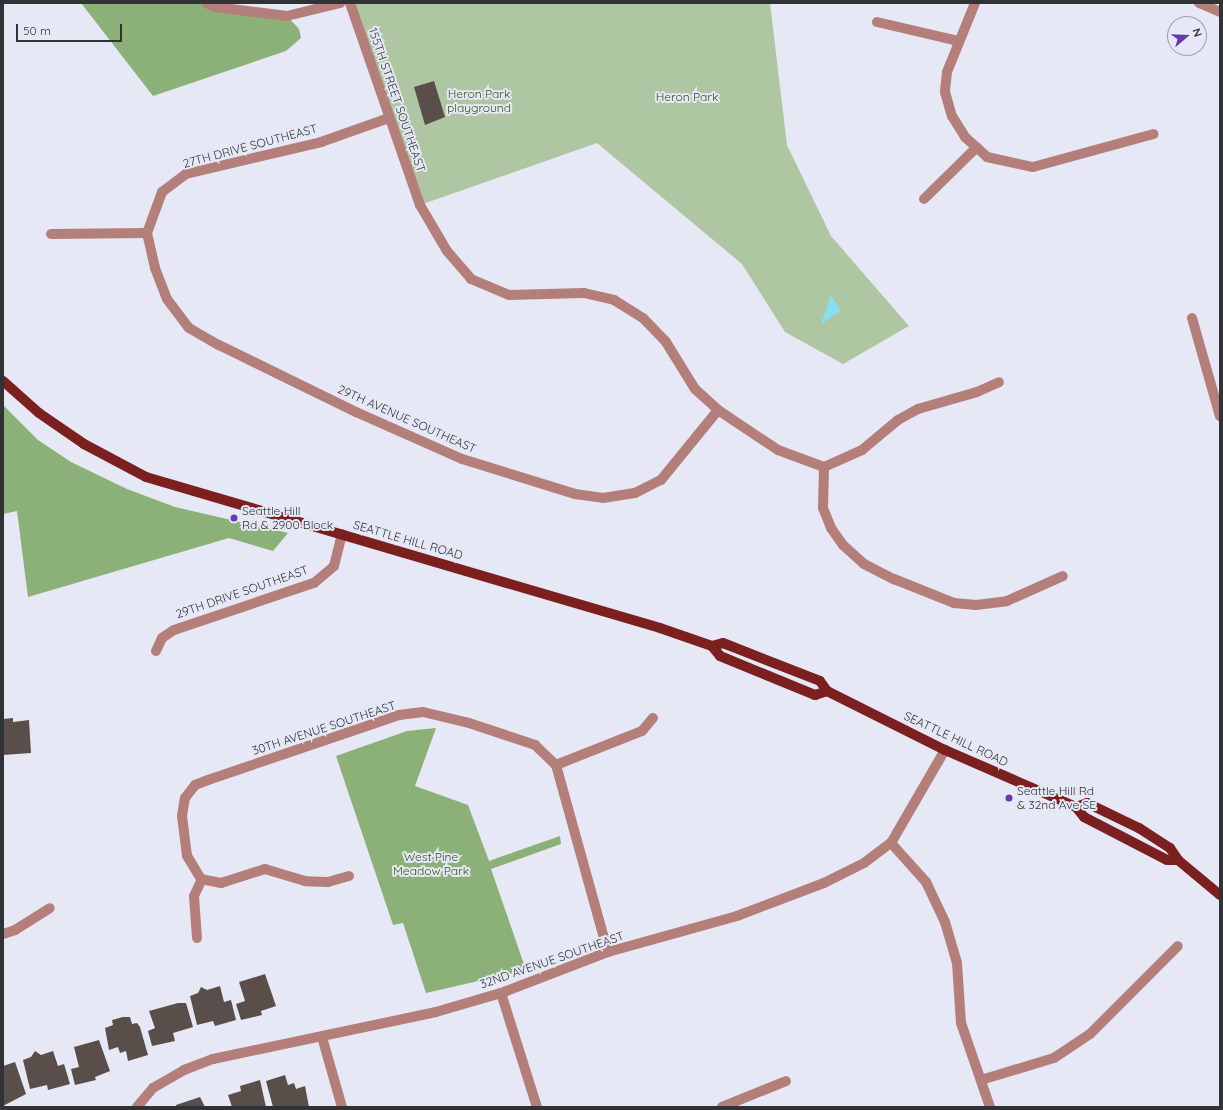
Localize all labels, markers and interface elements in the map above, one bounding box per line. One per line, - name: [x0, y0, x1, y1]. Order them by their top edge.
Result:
- scale bar: [18, 16, 124, 42]
- north arrow: [1167, 16, 1207, 56]
- text: 50 m: [23, 23, 51, 38]
- street label: 155TH STREET SOUTHEAST: [365, 26, 429, 174]
- text: N: [1189, 26, 1205, 39]
- park label: Heron Park playground: [447, 87, 511, 115]
- park label: Heron Park: [656, 90, 718, 104]
- street label: 27TH DRIVE SOUTHEAST: [181, 121, 319, 171]
- street label: 29TH AVENUE SOUTHEAST: [335, 382, 479, 456]
- place label: Seattle Hill Rd & 2900 Block: [242, 504, 333, 532]
- marker: Seattle Hill Rd & 2900 Block: [229, 513, 239, 523]
- street label: SEATTLE HILL ROAD: [352, 517, 464, 563]
- street label: 29TH DRIVE SOUTHEAST: [174, 563, 310, 621]
- street label: 30TH AVENUE SOUTHEAST: [250, 698, 398, 758]
- street label: SEATTLE HILL ROAD: [902, 709, 1010, 769]
- place label: Seattle Hill Rd & 32nd Ave SE: [1017, 784, 1096, 812]
- marker: Seattle Hill Rd & 32nd Ave SE: [1004, 793, 1014, 803]
- park label: West Pine Meadow Park: [393, 850, 469, 878]
- street label: 32ND AVENUE SOUTHEAST: [478, 929, 626, 991]

